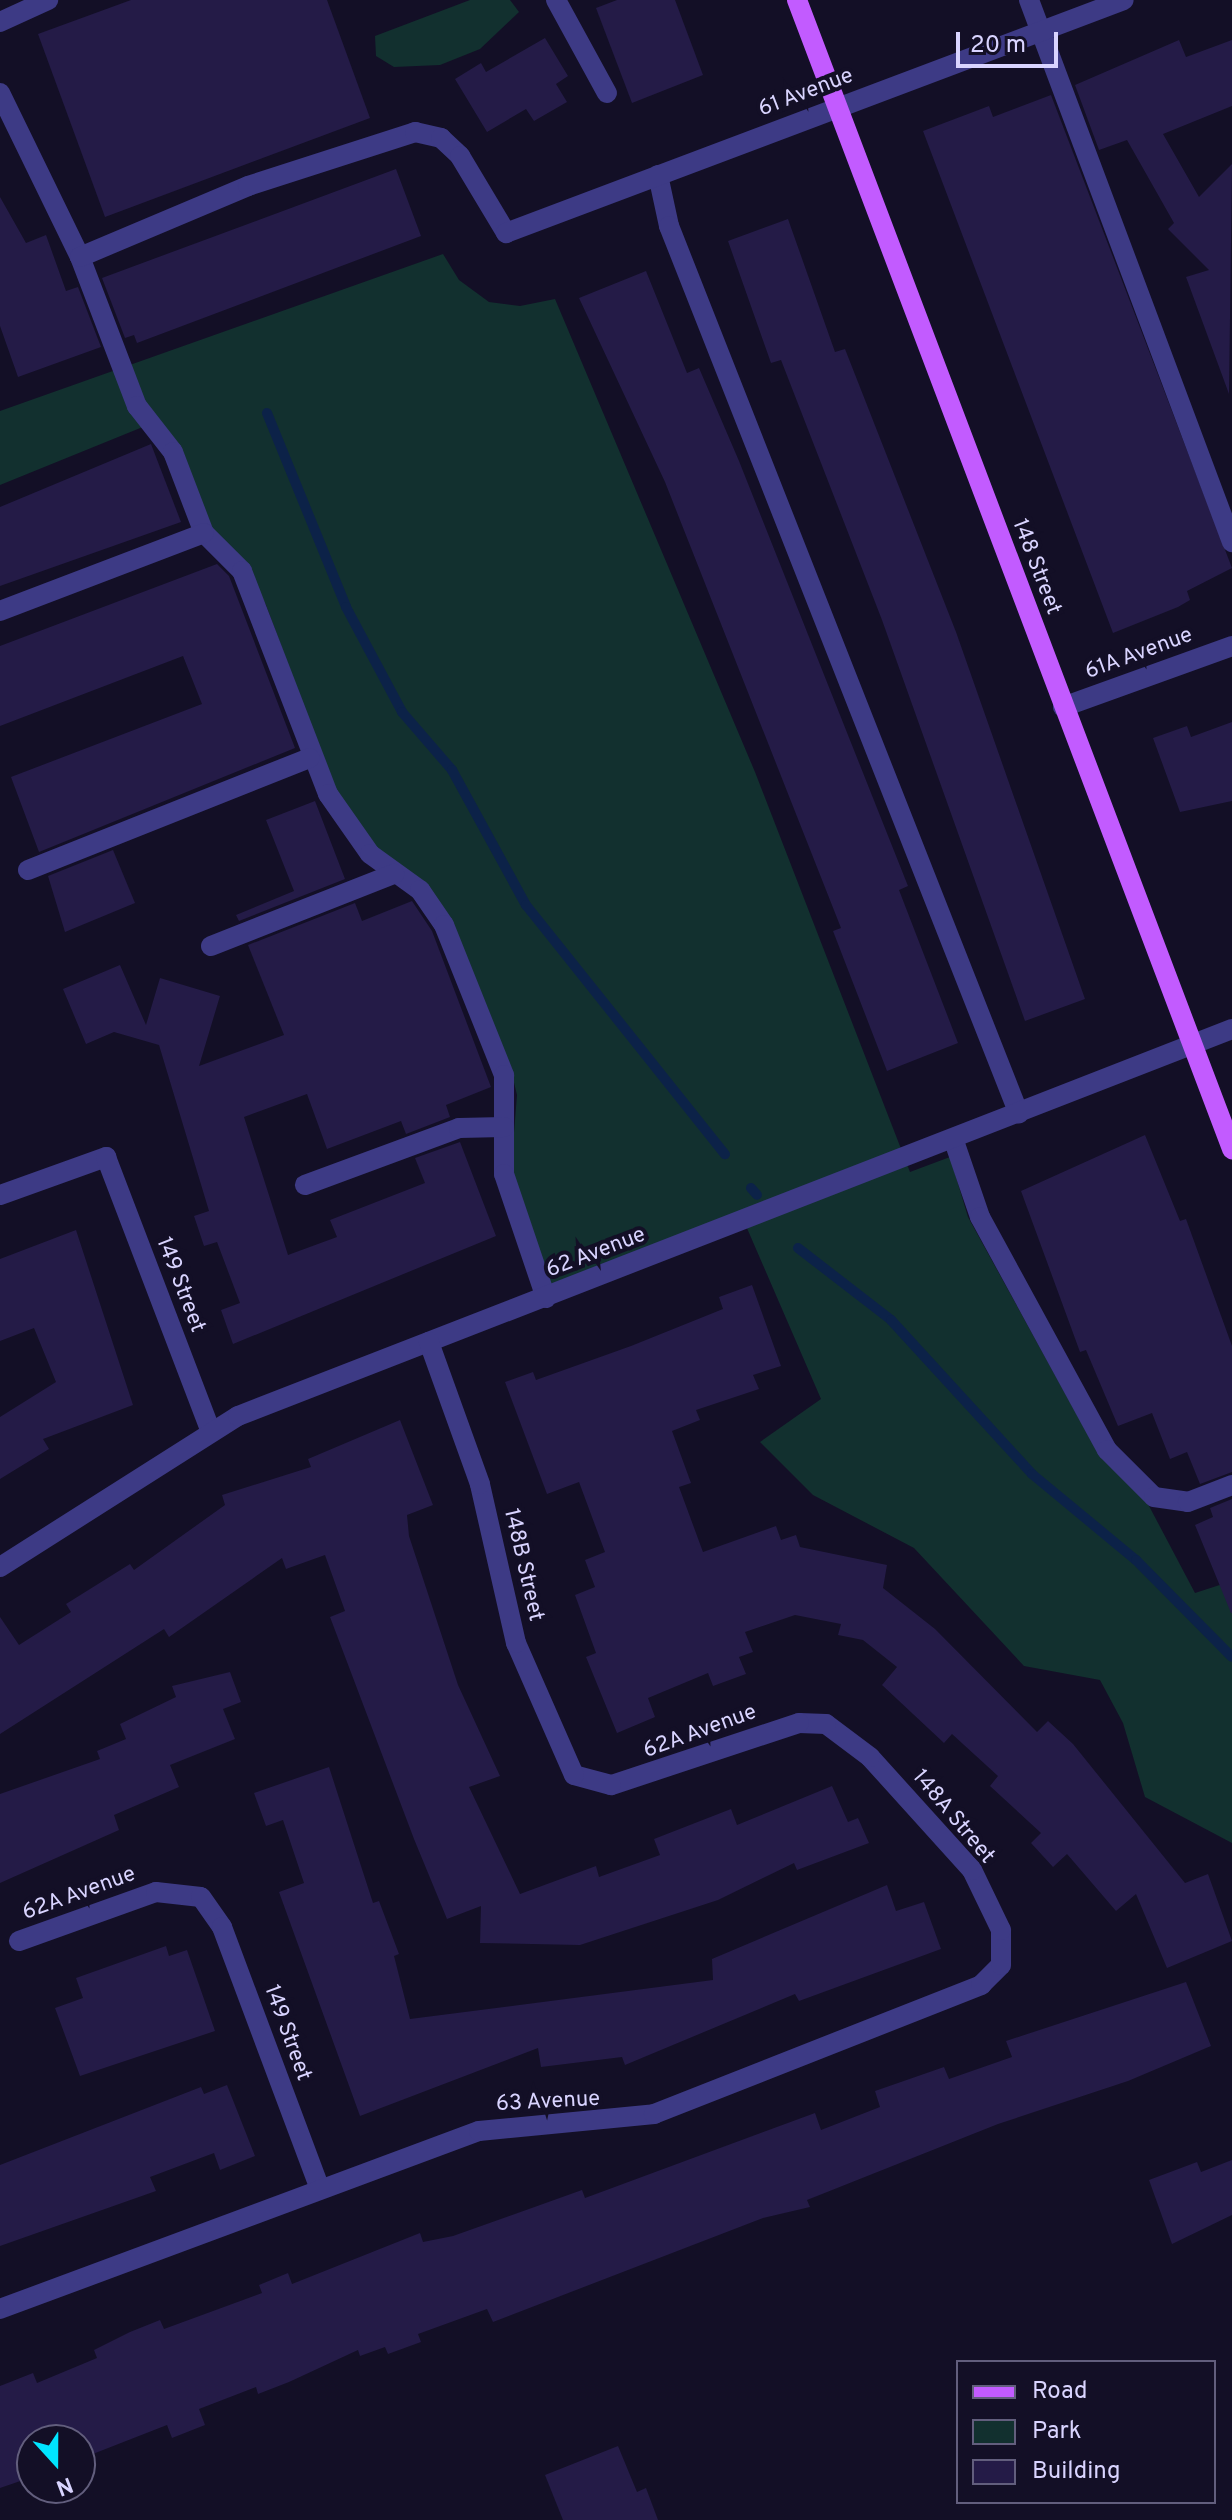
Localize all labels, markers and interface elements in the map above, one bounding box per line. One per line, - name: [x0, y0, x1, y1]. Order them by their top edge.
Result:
- scale bar: [960, 16, 1062, 66]
- text: 20 m: [970, 31, 1026, 61]
- street label: 61 Avenue: [755, 63, 857, 123]
- street label: 148 Street: [1006, 515, 1066, 619]
- street label: 61A Avenue: [1081, 622, 1197, 686]
- street label: 62 Avenue: [542, 1222, 650, 1284]
- street label: 149 Street: [150, 1234, 210, 1336]
- street label: 148B Street: [497, 1506, 549, 1624]
- street label: 62A Avenue: [639, 1699, 761, 1765]
- street label: 148A Street: [906, 1764, 1000, 1870]
- street label: 62A Avenue: [18, 1861, 140, 1927]
- street label: 149 Street: [258, 1982, 316, 2084]
- street label: 63 Avenue: [495, 2086, 601, 2118]
- legend: [956, 2360, 1216, 2504]
- text: Road: [1032, 2377, 1088, 2407]
- text: Park: [1032, 2417, 1082, 2447]
- north arrow: [16, 2424, 96, 2504]
- text: Building: [1032, 2457, 1121, 2487]
- text: N: [52, 2470, 76, 2500]

